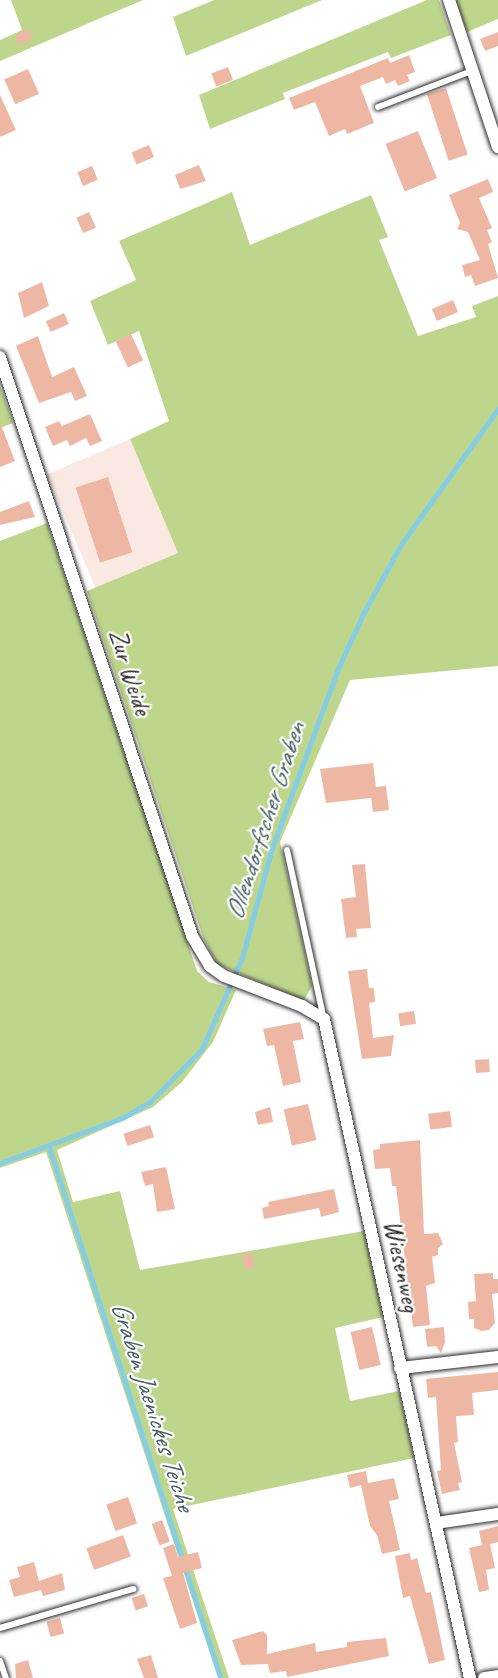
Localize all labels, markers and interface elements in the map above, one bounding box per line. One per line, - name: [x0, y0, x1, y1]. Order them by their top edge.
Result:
- street label: Zur Weide: [101, 625, 159, 719]
- water label: Ollendorfscher Graben: [218, 719, 312, 923]
- street label: Wiesenweg: [377, 1217, 427, 1315]
- water label: Graben Jaenickes Teiche: [104, 1297, 202, 1515]

